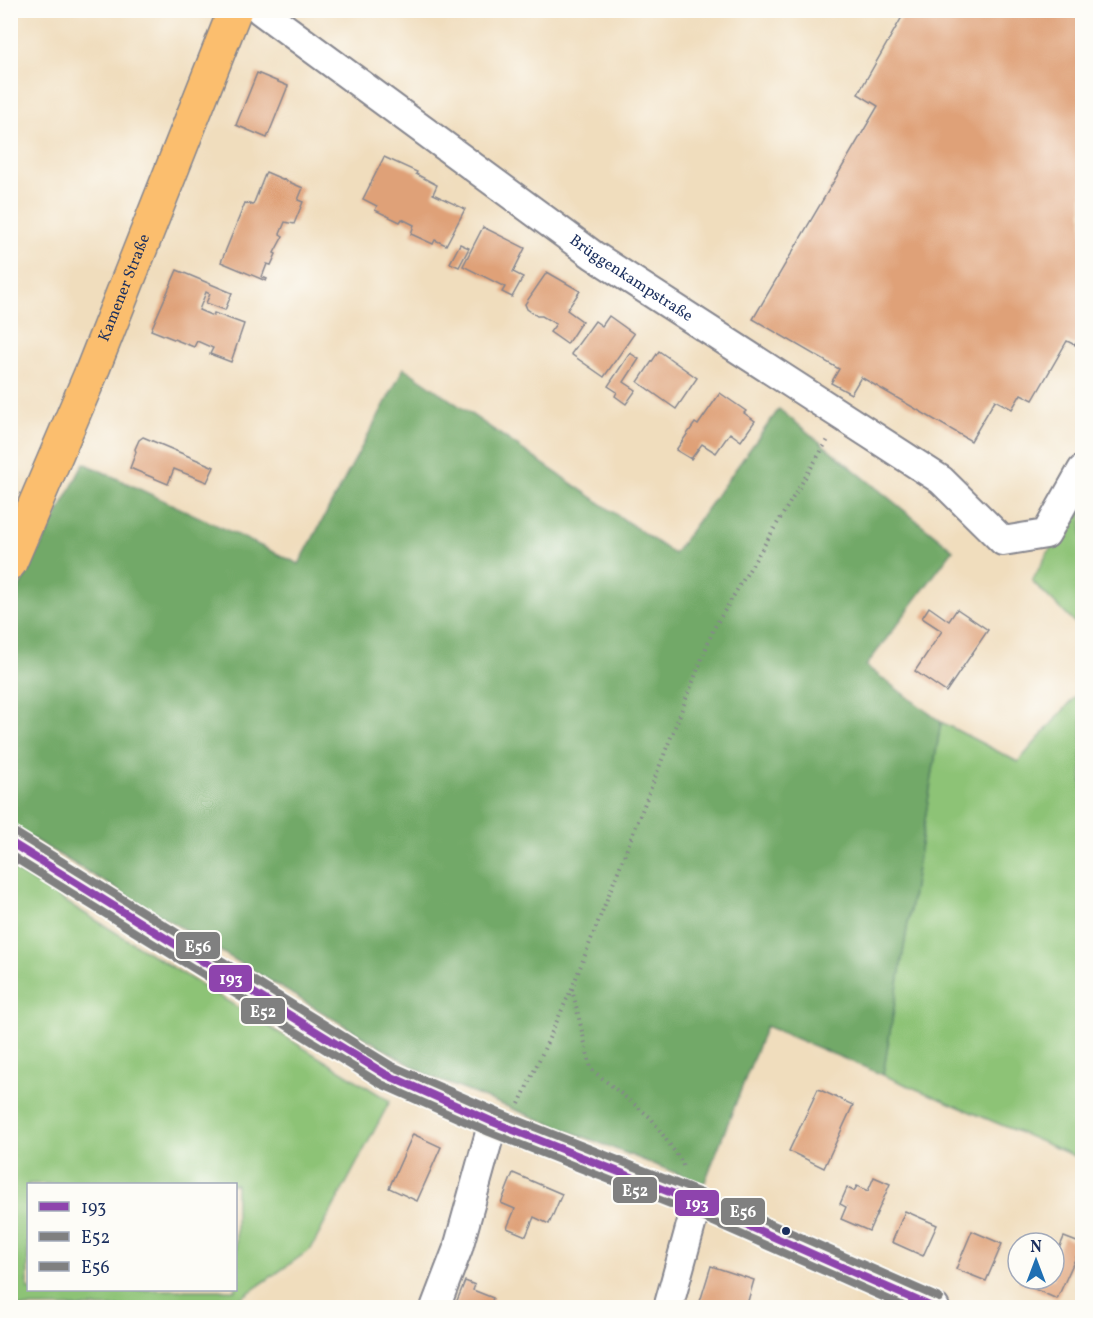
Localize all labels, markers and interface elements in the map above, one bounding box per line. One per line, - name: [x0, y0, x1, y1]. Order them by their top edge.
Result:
- street label: Brüggenkampstraße: [565, 230, 697, 327]
- street label: Kamener Straße: [94, 231, 156, 345]
- line badge: E56: [175, 931, 221, 960]
- text: E56: [185, 937, 211, 959]
- line badge: 193: [208, 964, 253, 993]
- text: 193: [219, 969, 243, 991]
- line badge: E52: [240, 997, 286, 1025]
- text: E52: [250, 1002, 276, 1024]
- line badge: E52: [612, 1176, 658, 1204]
- text: E52: [622, 1181, 648, 1203]
- legend: [27, 1183, 237, 1291]
- line badge: 193: [674, 1189, 720, 1217]
- text: 193: [685, 1194, 709, 1216]
- text: 193: [81, 1196, 106, 1221]
- line badge: E56: [720, 1197, 766, 1226]
- text: E56: [730, 1202, 756, 1224]
- unlabelled marker: [780, 1225, 792, 1237]
- text: E52: [81, 1226, 110, 1251]
- north arrow: [1006, 1231, 1066, 1291]
- text: N: [1030, 1237, 1042, 1259]
- text: E56: [81, 1256, 110, 1281]

